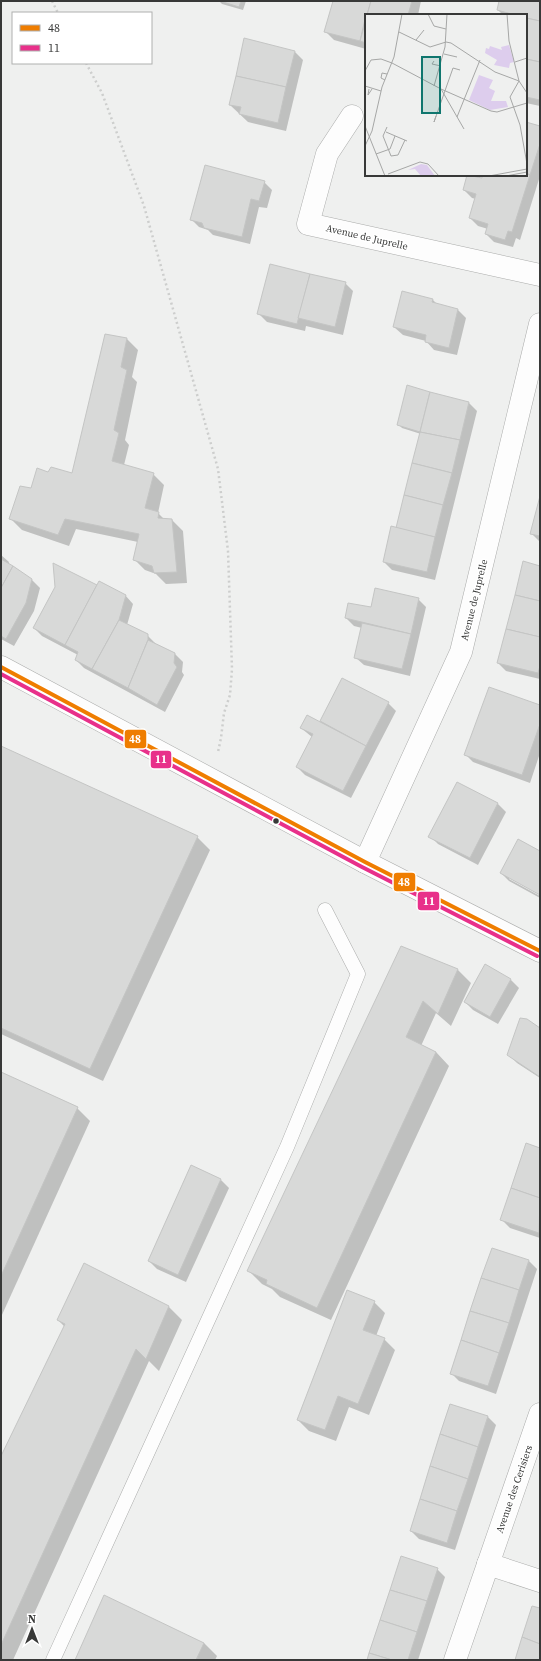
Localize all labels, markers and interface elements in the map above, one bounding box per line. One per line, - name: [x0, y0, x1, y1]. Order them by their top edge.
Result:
- legend: [12, 12, 152, 64]
- inset map: [365, 14, 527, 176]
- text: 48: [48, 20, 60, 36]
- text: 11: [48, 40, 60, 56]
- street label: Avenue de Juprelle: [325, 221, 409, 253]
- street label: Avenue de Juprelle: [458, 558, 490, 642]
- line badge: 48: [124, 729, 147, 749]
- text: 48: [129, 732, 141, 747]
- line badge: 11: [150, 750, 172, 769]
- text: 11: [155, 752, 167, 767]
- unlabelled marker: [271, 816, 281, 826]
- line badge: 48: [393, 872, 416, 892]
- text: 48: [398, 875, 410, 890]
- line badge: 11: [417, 891, 440, 911]
- text: 11: [423, 894, 435, 909]
- street label: Avenue des Cerisiers: [493, 1443, 535, 1535]
- north arrow: [12, 1609, 52, 1649]
- text: N: [28, 1612, 36, 1627]

